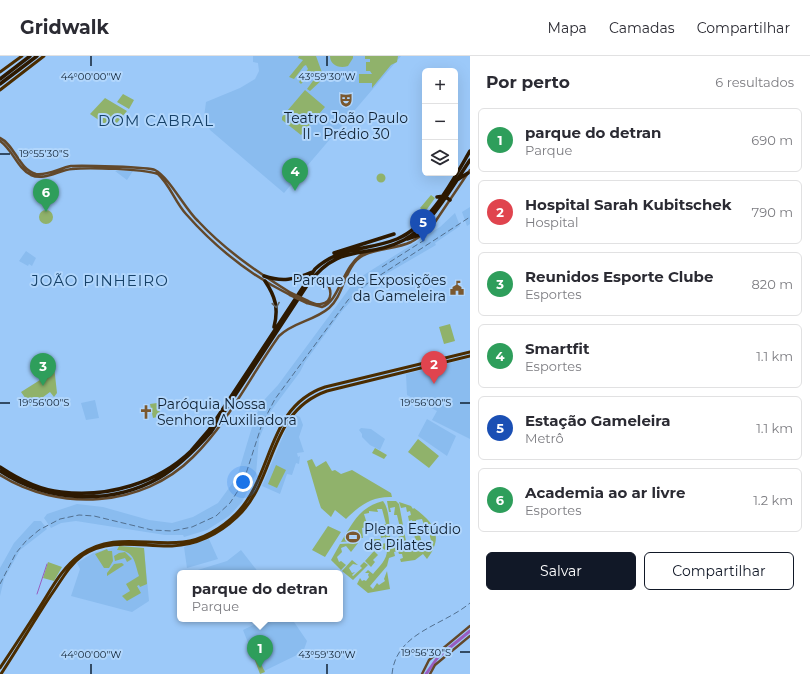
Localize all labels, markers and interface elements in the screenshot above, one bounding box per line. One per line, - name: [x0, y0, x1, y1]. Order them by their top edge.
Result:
- text: Gridwalk: [20, 16, 109, 39]
- text: Mapa: [548, 19, 587, 37]
- text: Camadas: [609, 19, 675, 37]
- text: Compartilhar: [697, 19, 790, 37]
- map controls: [422, 68, 458, 176]
- button: +: [422, 68, 458, 104]
- text: 44°00'00"W: [61, 70, 121, 83]
- text: 43°59'30"W: [298, 70, 356, 83]
- text: Por perto: [486, 72, 570, 92]
- text: 6 resultados: [715, 74, 794, 90]
- theatre icon: Teatro João Paulo II - Prédio 30: [338, 92, 354, 108]
- button: −: [422, 104, 458, 140]
- place label: Teatro João Paulo II - Prédio 30: [284, 109, 408, 143]
- district label: DOM CABRAL: [98, 111, 214, 130]
- text: parque do detran: [525, 123, 662, 142]
- text: 1: [497, 132, 503, 148]
- text: 690 m: [751, 132, 793, 148]
- button: layers: [422, 140, 458, 176]
- text: Parque: [525, 142, 572, 158]
- text: 19°55'30"S: [19, 147, 69, 160]
- pin: 4: [282, 158, 308, 191]
- pin: 6: [33, 179, 59, 212]
- text: Hospital Sarah Kubitschek: [525, 195, 732, 214]
- text: 2: [496, 204, 504, 220]
- text: 790 m: [752, 204, 793, 220]
- pin: 5: [410, 209, 436, 242]
- text: Hospital: [525, 214, 578, 230]
- text: Reunidos Esporte Clube: [525, 267, 713, 286]
- district label: JOÃO PINHEIRO: [30, 271, 169, 290]
- place label: Parque de Exposições da Gameleira: [292, 271, 446, 305]
- text: 3: [496, 276, 504, 292]
- text: 820 m: [752, 276, 793, 292]
- public building icon: Parque de Exposições da Gameleira: [449, 280, 465, 296]
- text: Esportes: [525, 286, 582, 302]
- one-way arrow: [271, 302, 280, 308]
- text: Smartfit: [525, 339, 590, 358]
- text: 4: [496, 348, 504, 364]
- text: 1.1 km: [756, 348, 793, 364]
- pin: 2: [421, 351, 447, 384]
- pin: 3: [30, 353, 56, 386]
- text: Esportes: [525, 358, 582, 374]
- place label: Paróquia Nossa Senhora Auxiliadora: [157, 395, 297, 429]
- text: 19°56'00"S: [19, 396, 69, 409]
- text: 19°56'00"S: [401, 396, 451, 409]
- church icon: Paróquia Nossa Senhora Auxiliadora: [138, 404, 154, 420]
- text: Estação Gameleira: [525, 411, 671, 430]
- text: 5: [496, 420, 504, 436]
- text: 1.1 km: [756, 420, 793, 436]
- text: Metrô: [525, 430, 564, 446]
- your location: [233, 472, 253, 492]
- text: Academia ao ar livre: [525, 483, 685, 502]
- text: 6: [496, 492, 504, 508]
- text: 1.2 km: [753, 492, 793, 508]
- text: Esportes: [525, 502, 582, 518]
- place label: Plena Estúdio de Pilates: [364, 520, 461, 554]
- sports icon: Plena Estúdio de Pilates: [345, 529, 361, 545]
- button: Salvar: [486, 552, 636, 590]
- button: Compartilhar: [644, 552, 794, 590]
- popup: [177, 570, 343, 622]
- text: parque do detran: [192, 579, 328, 598]
- text: Parque: [192, 598, 239, 614]
- pin: 1: [247, 635, 273, 668]
- text: 19°56'30"S: [401, 646, 451, 659]
- text: 44°00'00"W: [61, 648, 121, 661]
- text: 43°59'30"W: [298, 648, 356, 661]

